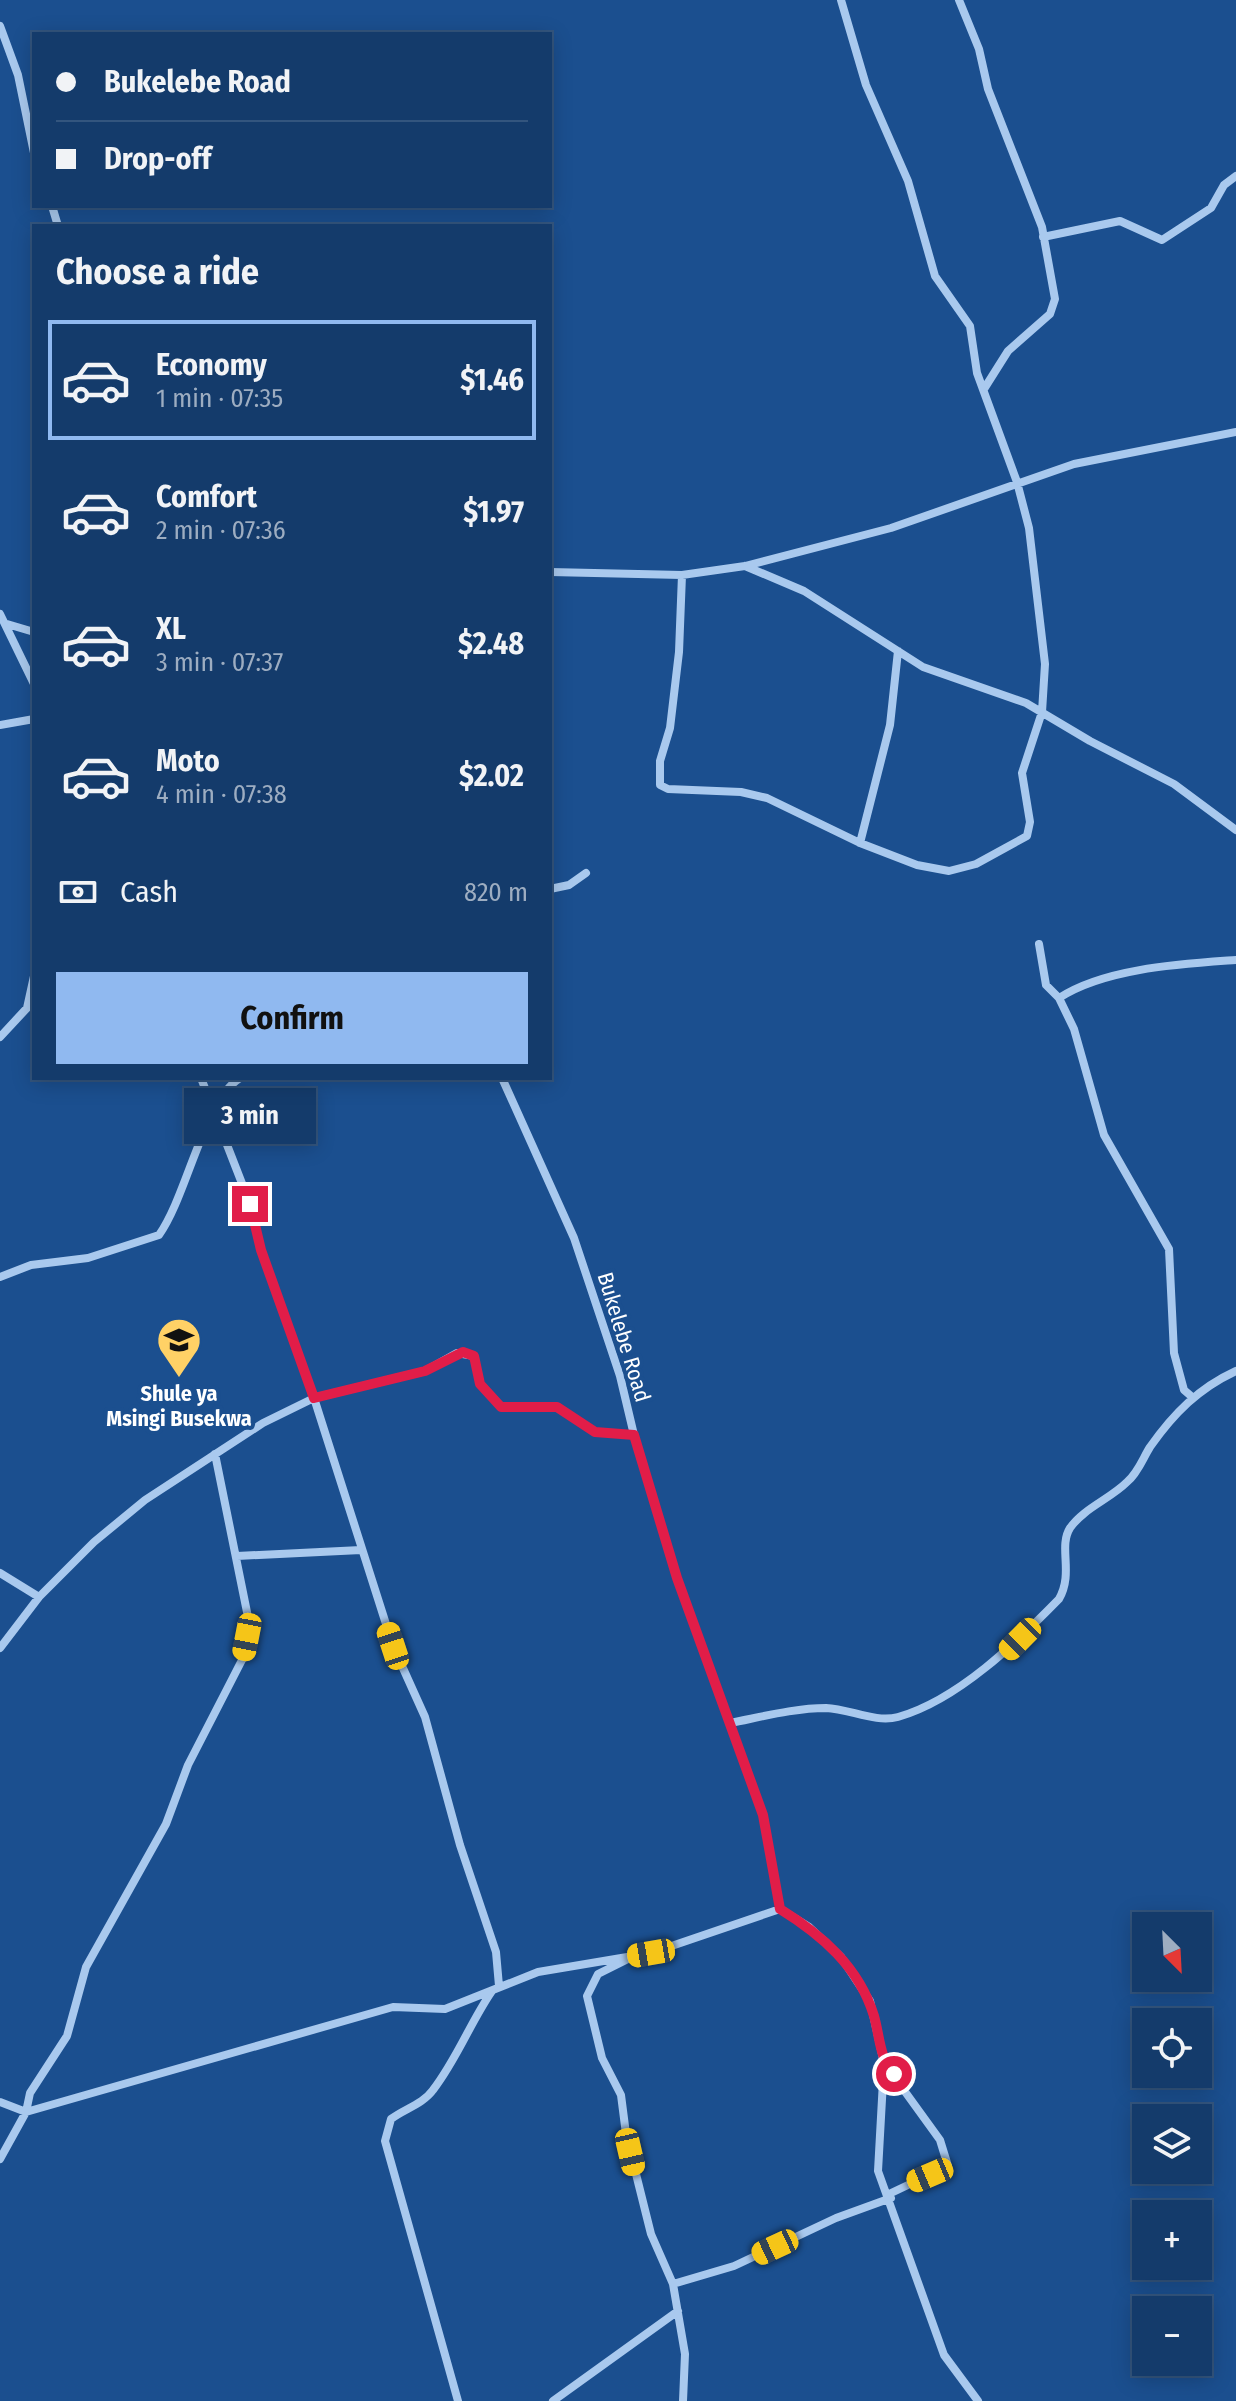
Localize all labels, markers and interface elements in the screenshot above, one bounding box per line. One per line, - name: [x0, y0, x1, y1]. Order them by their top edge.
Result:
- text: Bukelebe Road: [104, 64, 291, 100]
- text: Drop-off: [104, 141, 211, 177]
- text: Choose a ride: [56, 250, 259, 294]
- icon: car: [60, 344, 132, 416]
- text: Economy: [156, 347, 267, 383]
- text: $1.46: [460, 362, 524, 398]
- text: 1 min · 07:35: [156, 383, 283, 414]
- icon: car: [60, 476, 132, 548]
- text: Comfort: [156, 479, 257, 515]
- text: $1.97: [463, 494, 524, 530]
- text: 2 min · 07:36: [156, 515, 286, 546]
- icon: car: [60, 608, 132, 680]
- text: XL: [156, 611, 186, 647]
- text: $2.48: [458, 626, 524, 662]
- text: 3 min · 07:37: [156, 647, 283, 678]
- icon: car: [60, 740, 132, 812]
- text: Moto: [156, 743, 220, 779]
- text: $2.02: [459, 758, 524, 794]
- text: 4 min · 07:38: [156, 779, 287, 810]
- icon: cash: [56, 870, 100, 914]
- text: Cash: [120, 874, 178, 910]
- text: 820 m: [464, 877, 528, 908]
- button: Confirm: [56, 972, 528, 1064]
- callout: 3 min: [184, 1088, 316, 1144]
- text: 3 min: [221, 1100, 279, 1131]
- route end: [232, 1186, 268, 1222]
- street label: Bukelebe Road: [591, 1269, 657, 1405]
- school or university icon: Shule ya Msingi Busekwa: [155, 1316, 203, 1379]
- place label: Shule ya Msingi Busekwa: [106, 1380, 252, 1432]
- car: [231, 1611, 263, 1663]
- car: [995, 1614, 1045, 1664]
- car: [374, 1619, 412, 1673]
- north arrow: [1132, 1912, 1212, 1992]
- map controls: [1132, 1912, 1212, 2376]
- car: [625, 1937, 677, 1969]
- button: locate: [1132, 2008, 1212, 2088]
- route start: [876, 2056, 912, 2092]
- button: layers: [1132, 2104, 1212, 2184]
- car: [613, 2126, 647, 2178]
- car: [903, 2155, 957, 2195]
- button: +: [1132, 2200, 1212, 2280]
- car: [748, 2226, 802, 2268]
- button: −: [1132, 2296, 1212, 2376]

